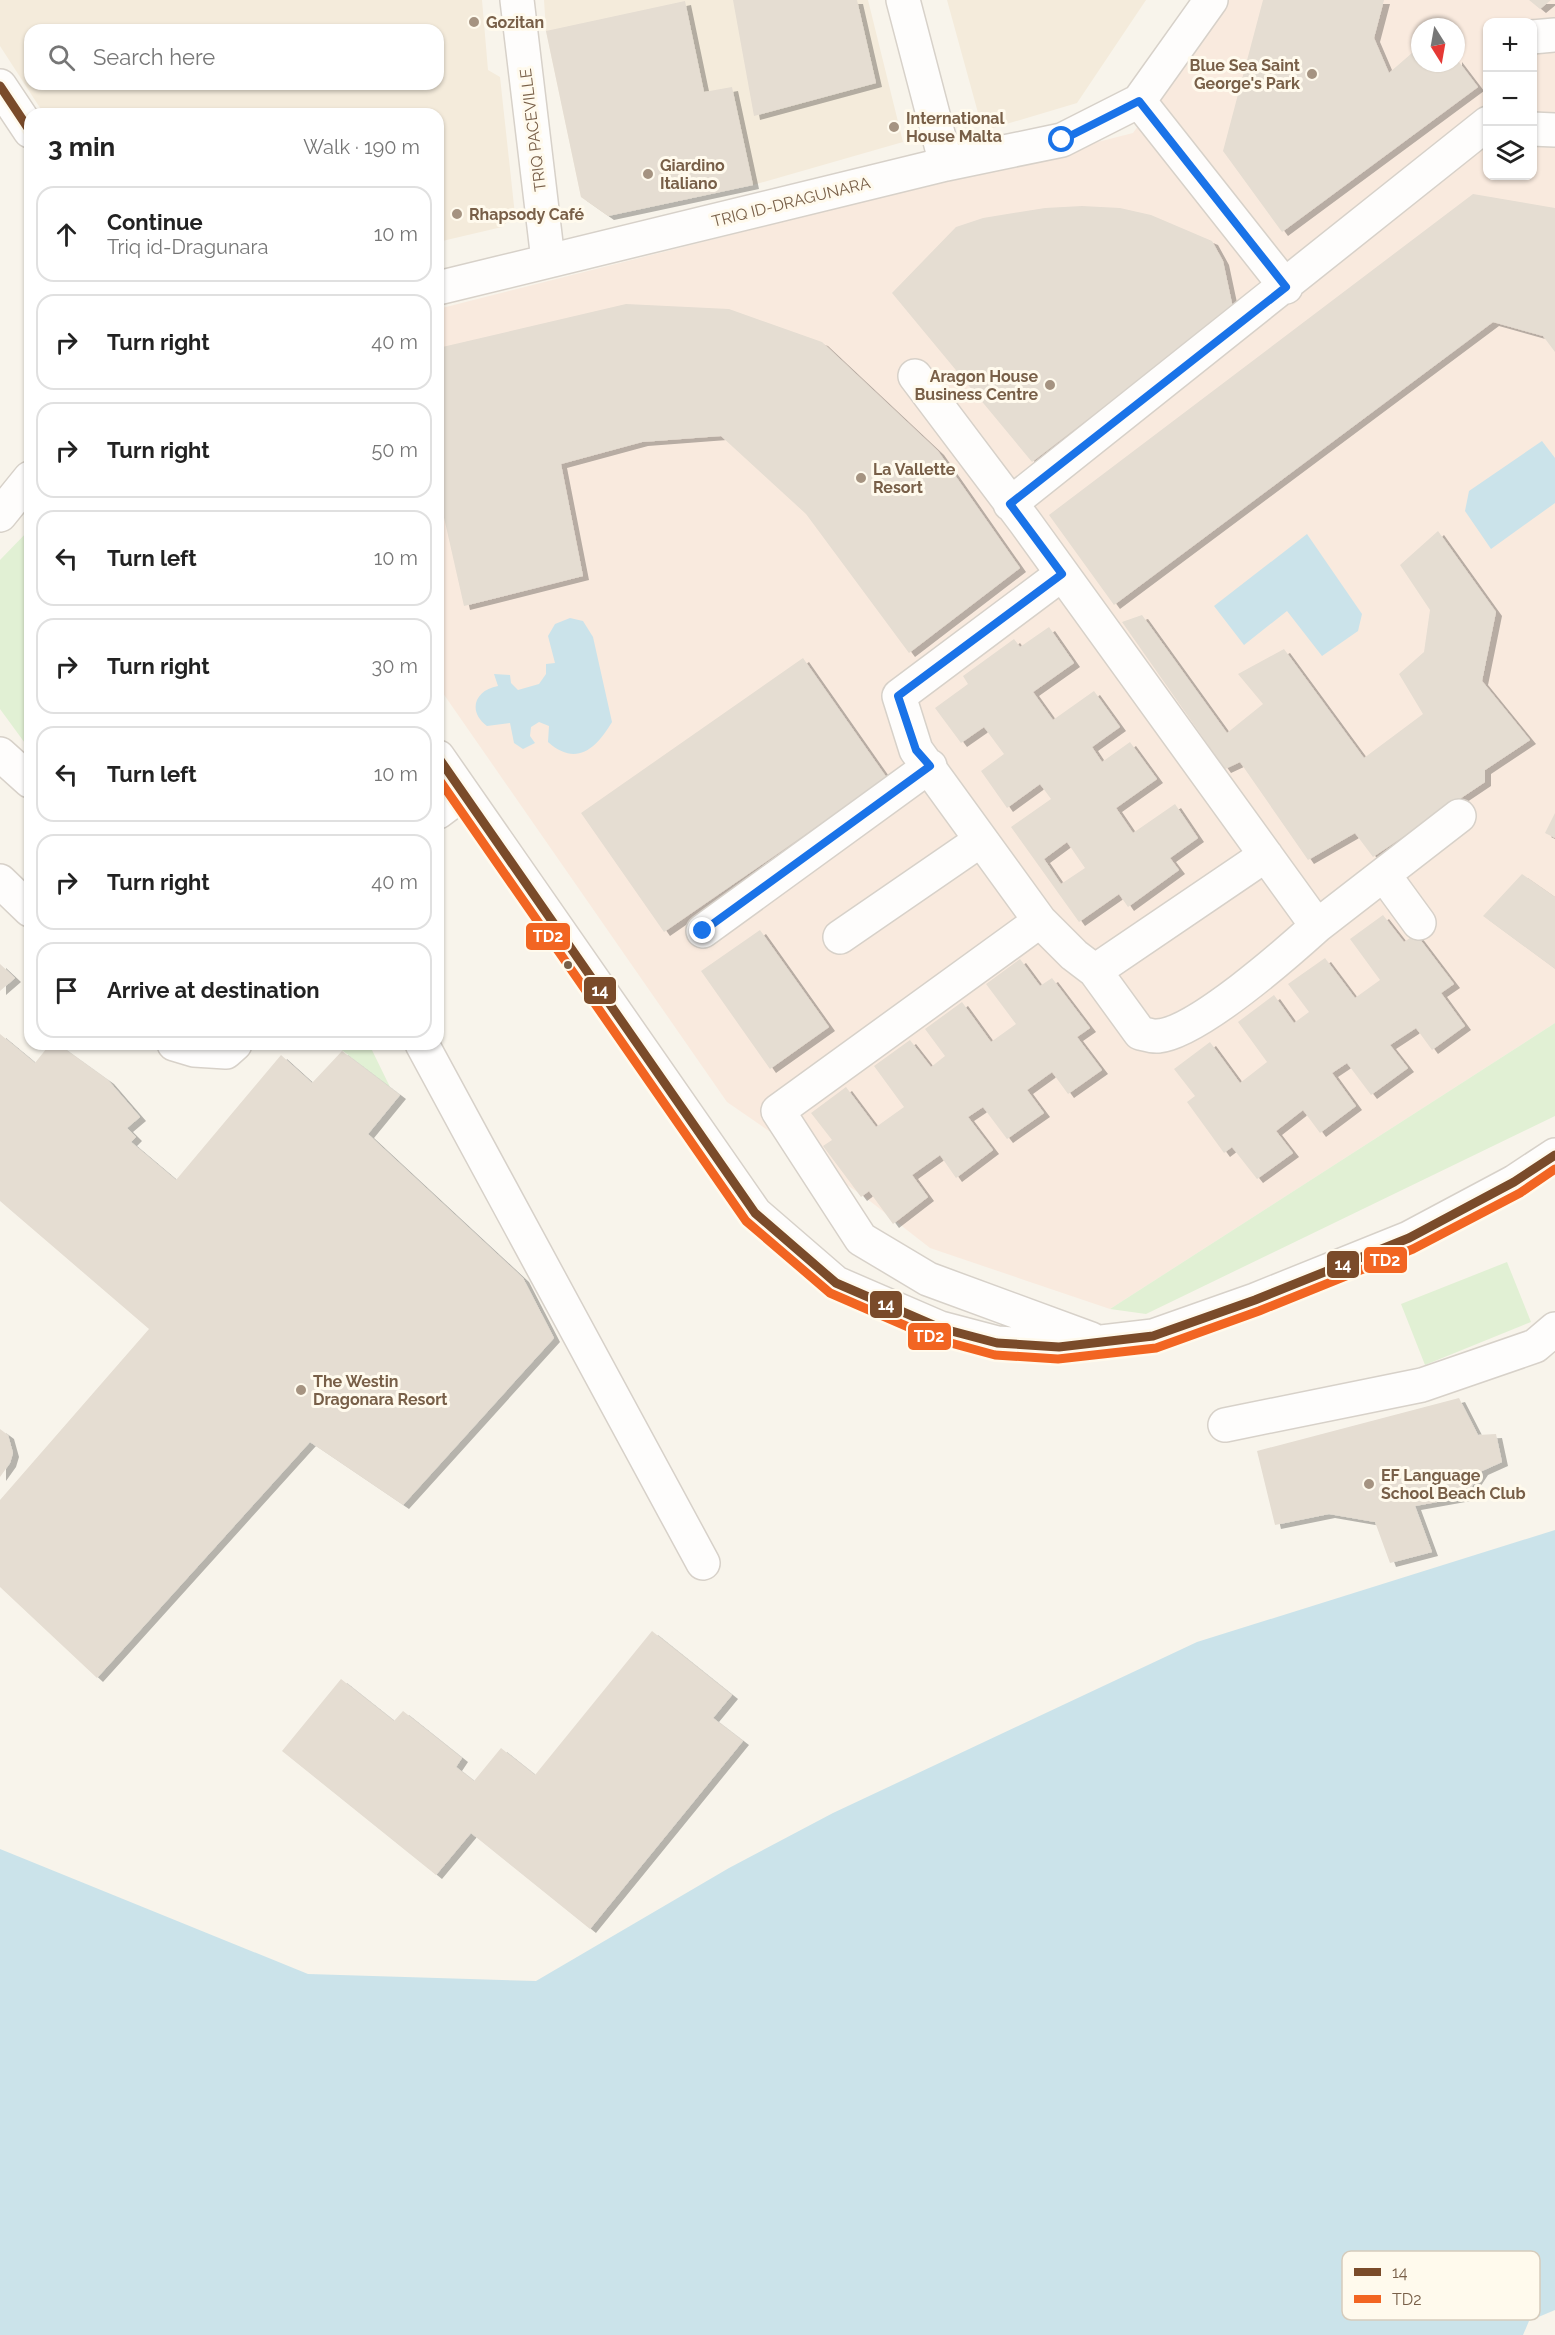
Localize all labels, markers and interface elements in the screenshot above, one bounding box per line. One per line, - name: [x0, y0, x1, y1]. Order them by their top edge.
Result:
- place label: Gozitan: [486, 13, 544, 32]
- marker: Gozitan: [467, 15, 481, 29]
- north arrow: [1411, 18, 1465, 72]
- map controls: [1483, 18, 1537, 180]
- button: +: [1483, 18, 1537, 72]
- search box: [24, 24, 444, 90]
- icon: search: [45, 41, 78, 74]
- text: Search here: [93, 44, 215, 70]
- place label: Blue Sea Saint George's Park: [1190, 56, 1300, 93]
- street label: TRIQ PACEVILLE: [516, 67, 550, 193]
- marker: Blue Sea Saint George's Park: [1305, 67, 1319, 81]
- button: −: [1483, 72, 1537, 126]
- place label: International House Malta: [906, 109, 1006, 146]
- marker: International House Malta: [887, 120, 901, 134]
- route start: [1048, 126, 1074, 152]
- button: layers: [1483, 126, 1537, 180]
- text: 3 min: [48, 132, 115, 162]
- text: Walk · 190 m: [303, 135, 420, 159]
- place label: Giardino Italiano: [660, 156, 725, 193]
- marker: Giardino Italiano: [641, 167, 655, 181]
- street label: TRIQ ID-DRAGUNARA: [710, 173, 872, 231]
- place label: Rhapsody Café: [469, 205, 585, 224]
- marker: Rhapsody Café: [450, 207, 464, 221]
- text: Continue: [107, 209, 203, 235]
- icon: ahead: [50, 218, 83, 251]
- text: 10 m: [374, 222, 418, 246]
- text: Triq id-Dragunara: [107, 235, 268, 259]
- icon: right: [50, 326, 83, 359]
- text: Turn right: [107, 329, 210, 355]
- text: 40 m: [371, 330, 418, 354]
- place label: Aragon House Business Centre: [914, 367, 1038, 404]
- marker: Aragon House Business Centre: [1043, 378, 1057, 392]
- icon: right: [50, 434, 83, 467]
- text: Turn right: [107, 437, 210, 463]
- text: 50 m: [371, 438, 418, 462]
- place label: La Vallette Resort: [873, 460, 956, 497]
- marker: La Vallette Resort: [854, 471, 868, 485]
- icon: left: [50, 542, 83, 575]
- text: Turn left: [107, 545, 197, 571]
- text: 10 m: [374, 546, 418, 570]
- icon: right: [50, 650, 83, 683]
- text: Turn right: [107, 653, 210, 679]
- text: 30 m: [372, 654, 418, 678]
- icon: left: [50, 758, 83, 791]
- text: Turn left: [107, 761, 197, 787]
- text: 10 m: [374, 762, 418, 786]
- icon: right: [50, 866, 83, 899]
- text: Turn right: [107, 869, 210, 895]
- text: 40 m: [371, 870, 418, 894]
- route end: [689, 917, 715, 943]
- line badge: TD2: [525, 922, 571, 951]
- text: TD2: [533, 927, 563, 946]
- unlabelled marker: [562, 959, 574, 971]
- icon: arrive: [50, 974, 83, 1007]
- line badge: 14: [583, 976, 617, 1005]
- text: Arrive at destination: [107, 977, 320, 1003]
- text: 14: [591, 981, 609, 1000]
- line badge: TD2: [1363, 1246, 1408, 1274]
- line badge: 14: [1326, 1250, 1360, 1279]
- text: TD2: [1370, 1251, 1400, 1270]
- text: 14: [1334, 1255, 1352, 1274]
- line badge: 14: [869, 1290, 903, 1319]
- text: 14: [877, 1295, 895, 1314]
- line badge: TD2: [907, 1322, 952, 1351]
- text: TD2: [914, 1327, 944, 1346]
- place label: The Westin Dragonara Resort: [313, 1372, 448, 1409]
- marker: The Westin Dragonara Resort: [294, 1383, 308, 1397]
- place label: EF Language School Beach Club: [1381, 1466, 1526, 1503]
- marker: EF Language School Beach Club: [1362, 1477, 1376, 1491]
- legend: [1342, 2251, 1540, 2320]
- text: 14: [1392, 2263, 1408, 2282]
- text: TD2: [1392, 2290, 1422, 2309]

